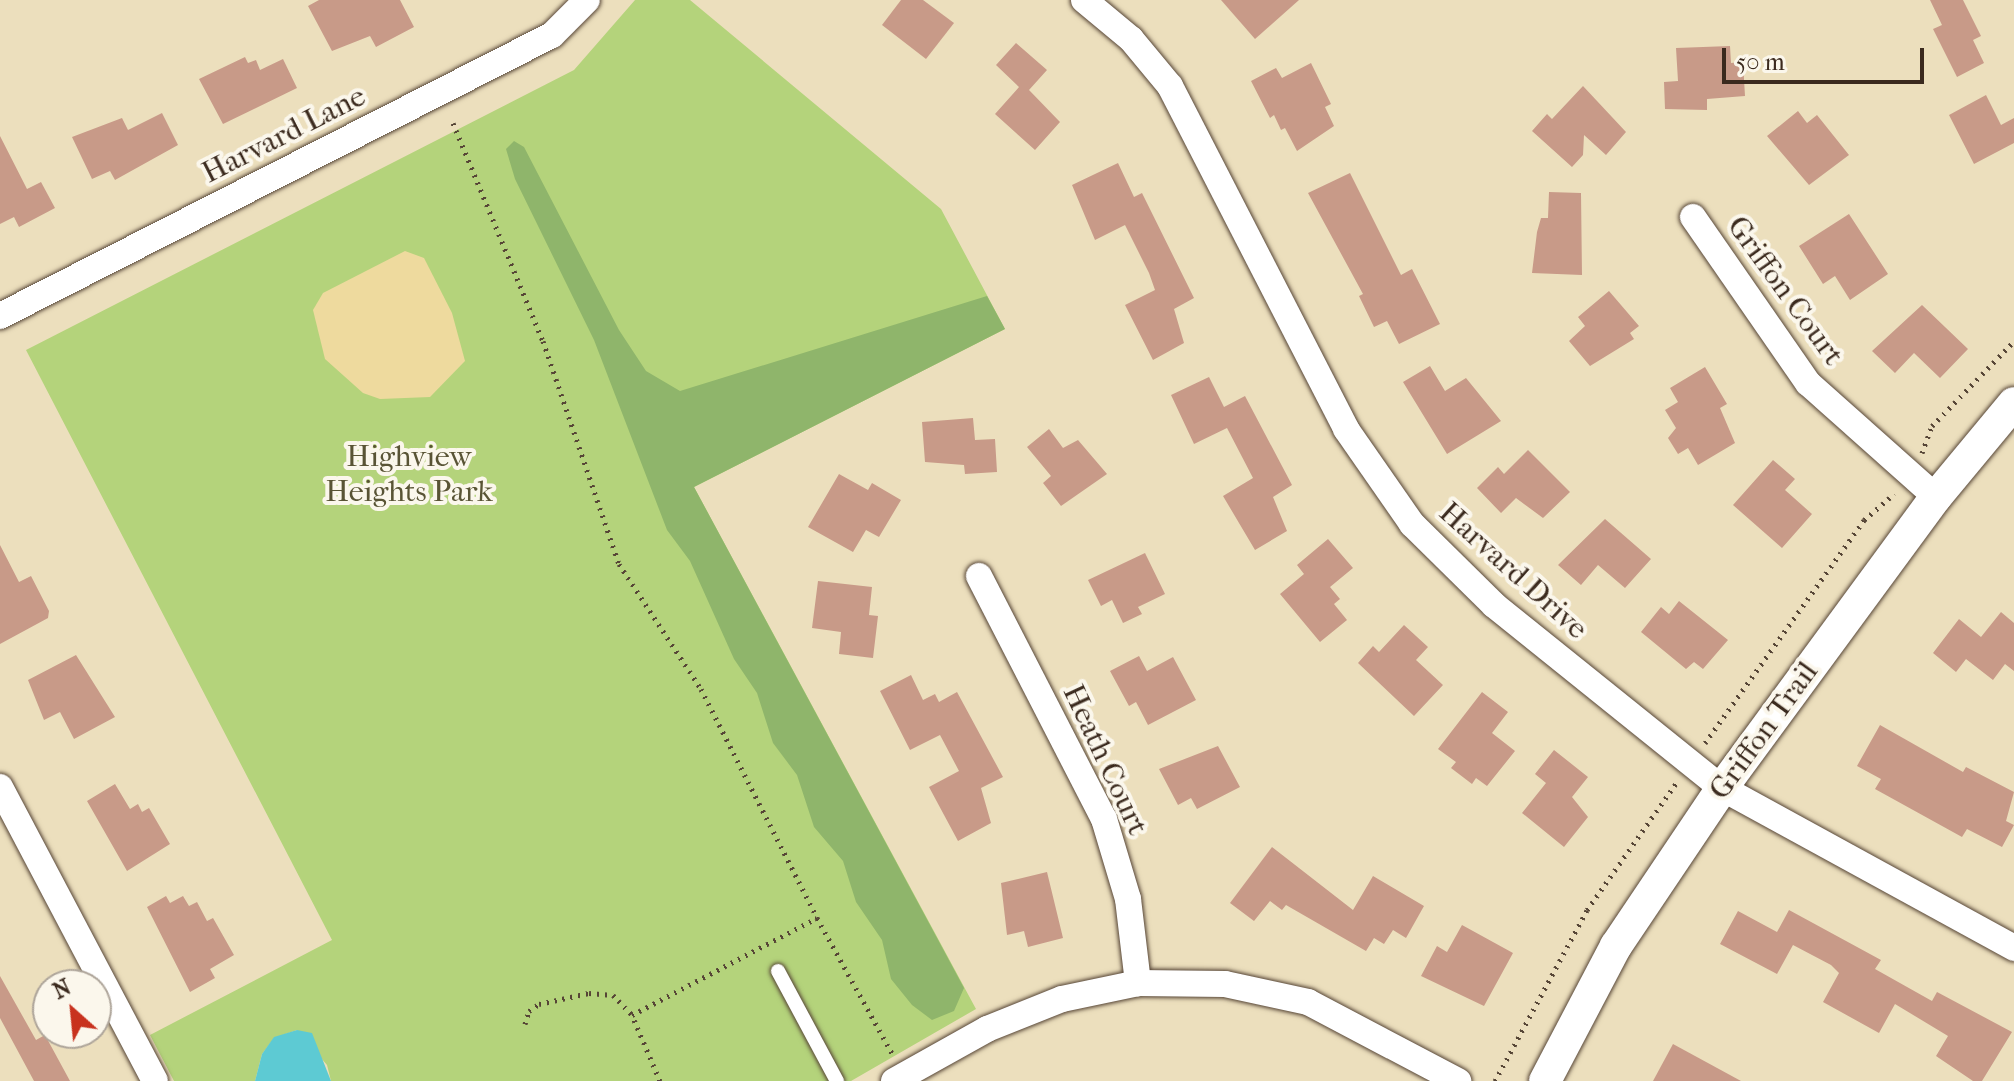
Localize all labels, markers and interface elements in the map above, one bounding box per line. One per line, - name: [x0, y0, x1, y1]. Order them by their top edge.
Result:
- scale bar: [1726, 32, 1928, 82]
- text: 50 m: [1736, 48, 1785, 76]
- street label: Harvard Lane: [196, 78, 372, 192]
- street label: Griffon Court: [1719, 210, 1851, 372]
- park label: Highview Heights Park: [325, 439, 493, 510]
- street label: Harvard Drive: [1431, 495, 1595, 647]
- street label: Griffon Trail: [1702, 655, 1826, 807]
- street label: Heath Court: [1054, 679, 1156, 841]
- north arrow: [32, 969, 112, 1049]
- text: N: [49, 974, 75, 1005]

